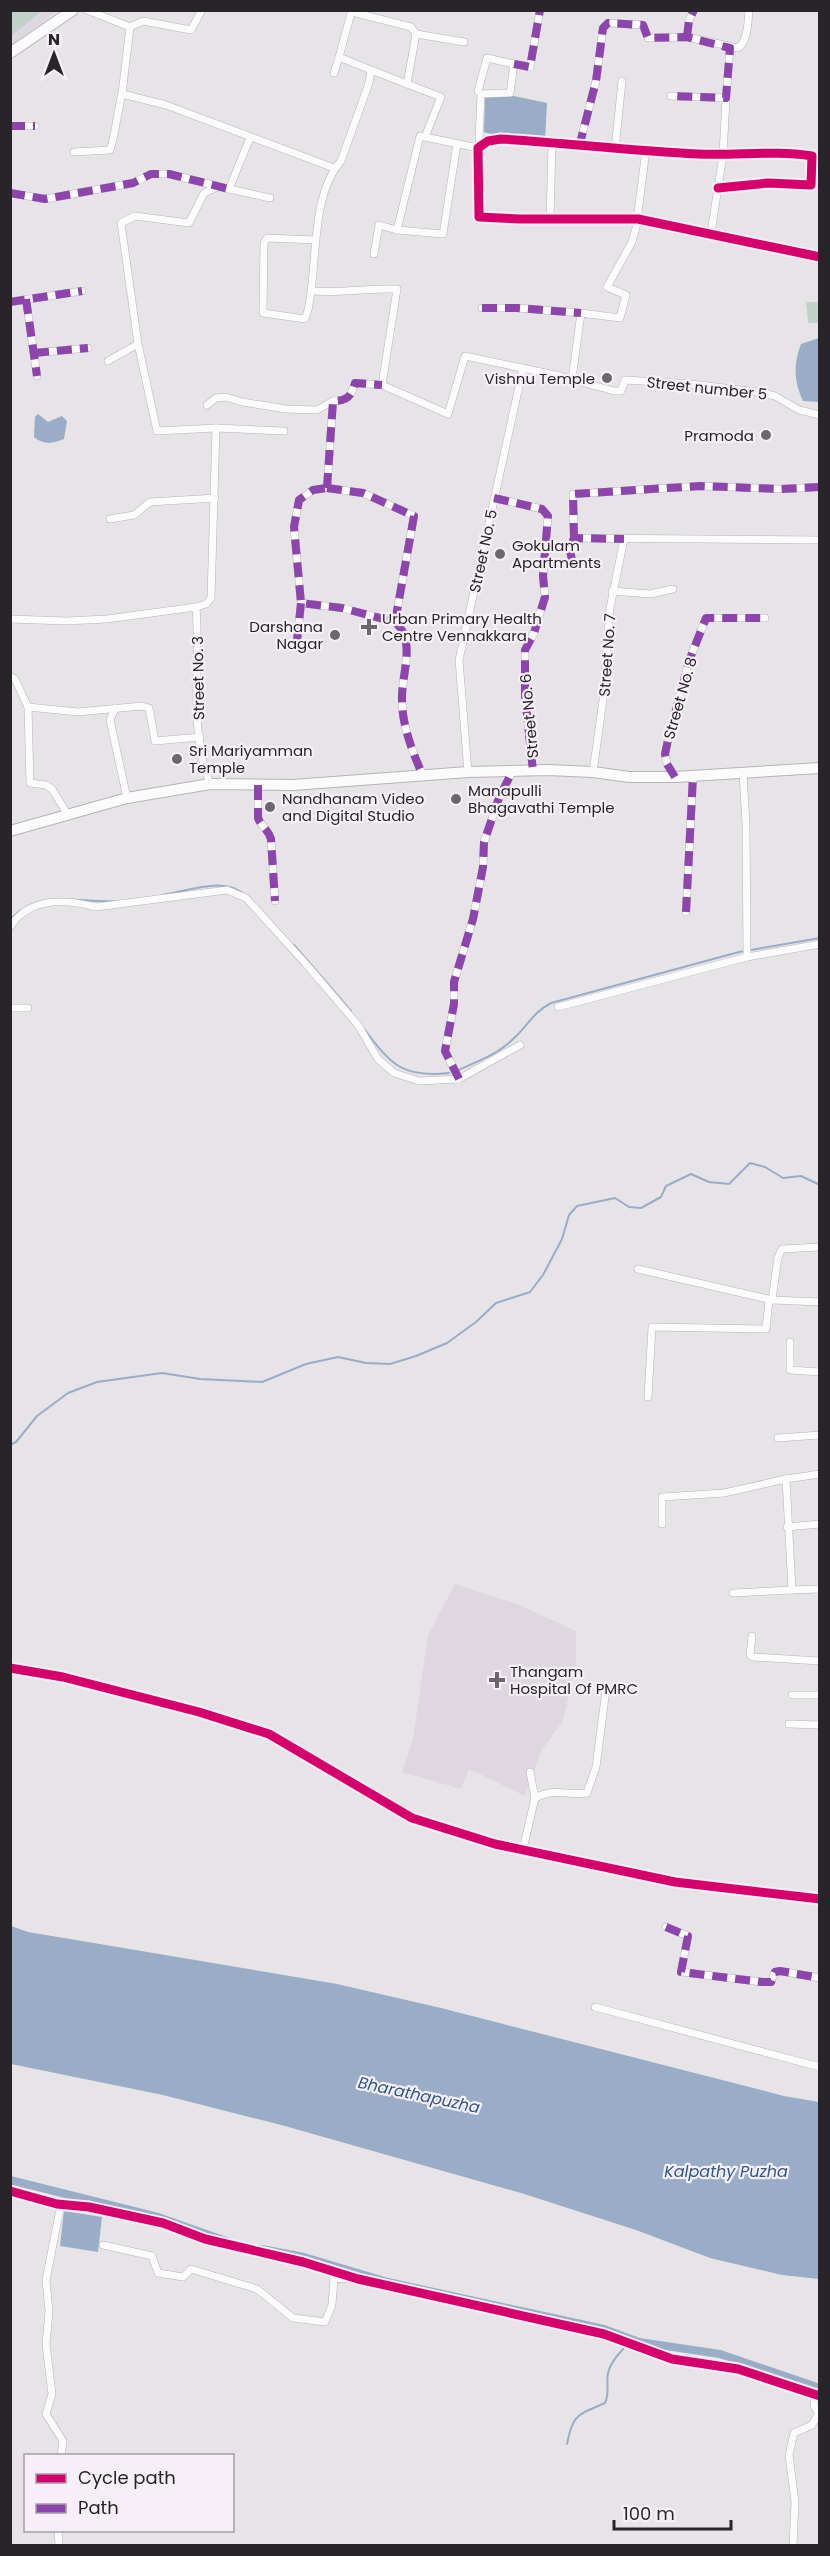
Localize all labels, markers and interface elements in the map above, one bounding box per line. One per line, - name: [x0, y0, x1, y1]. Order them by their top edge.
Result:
- north arrow: [24, 24, 84, 84]
- text: N: [48, 28, 60, 51]
- place label: Vishnu Temple: [485, 368, 595, 389]
- marker: Vishnu Temple: [600, 371, 614, 385]
- street label: Street number 5: [646, 371, 768, 405]
- place label: Pramoda: [684, 425, 754, 446]
- marker: Pramoda: [759, 428, 773, 442]
- street label: Street No. 5: [464, 507, 502, 595]
- place label: Gokulam Apartments: [512, 535, 601, 573]
- marker: Gokulam Apartments: [493, 547, 507, 561]
- place label: Urban Primary Health Centre Vennakkara: [382, 608, 542, 646]
- street label: Street No. 7: [594, 613, 620, 697]
- place label: Darshana Nagar: [249, 616, 323, 654]
- marker: Urban Primary Health Centre Vennakkara: [360, 618, 378, 636]
- marker: Darshana Nagar: [328, 628, 342, 642]
- street label: Street No. 3: [187, 636, 209, 720]
- street label: Street No. 8: [658, 654, 702, 742]
- street label: Street No. 6: [515, 673, 543, 759]
- place label: Sri Mariyamman Temple: [189, 740, 313, 778]
- marker: Sri Mariyamman Temple: [170, 752, 184, 766]
- place label: Manapulli Bhagavathi Temple: [468, 780, 615, 818]
- place label: Nandhanam Video and Digital Studio: [282, 788, 424, 826]
- marker: Manapulli Bhagavathi Temple: [449, 792, 463, 806]
- marker: Nandhanam Video and Digital Studio: [263, 800, 277, 814]
- place label: Thangam Hospital Of PMRC: [510, 1661, 638, 1699]
- marker: Thangam Hospital Of PMRC: [488, 1671, 506, 1689]
- water label: Bharathapuzha: [356, 2071, 482, 2119]
- water label: Kalpathy Puzha: [664, 2160, 788, 2183]
- legend: [24, 2454, 234, 2532]
- text: Cycle path: [78, 2465, 176, 2490]
- scale bar: [614, 2493, 731, 2531]
- text: Path: [78, 2495, 119, 2520]
- text: 100 m: [623, 2501, 675, 2526]

